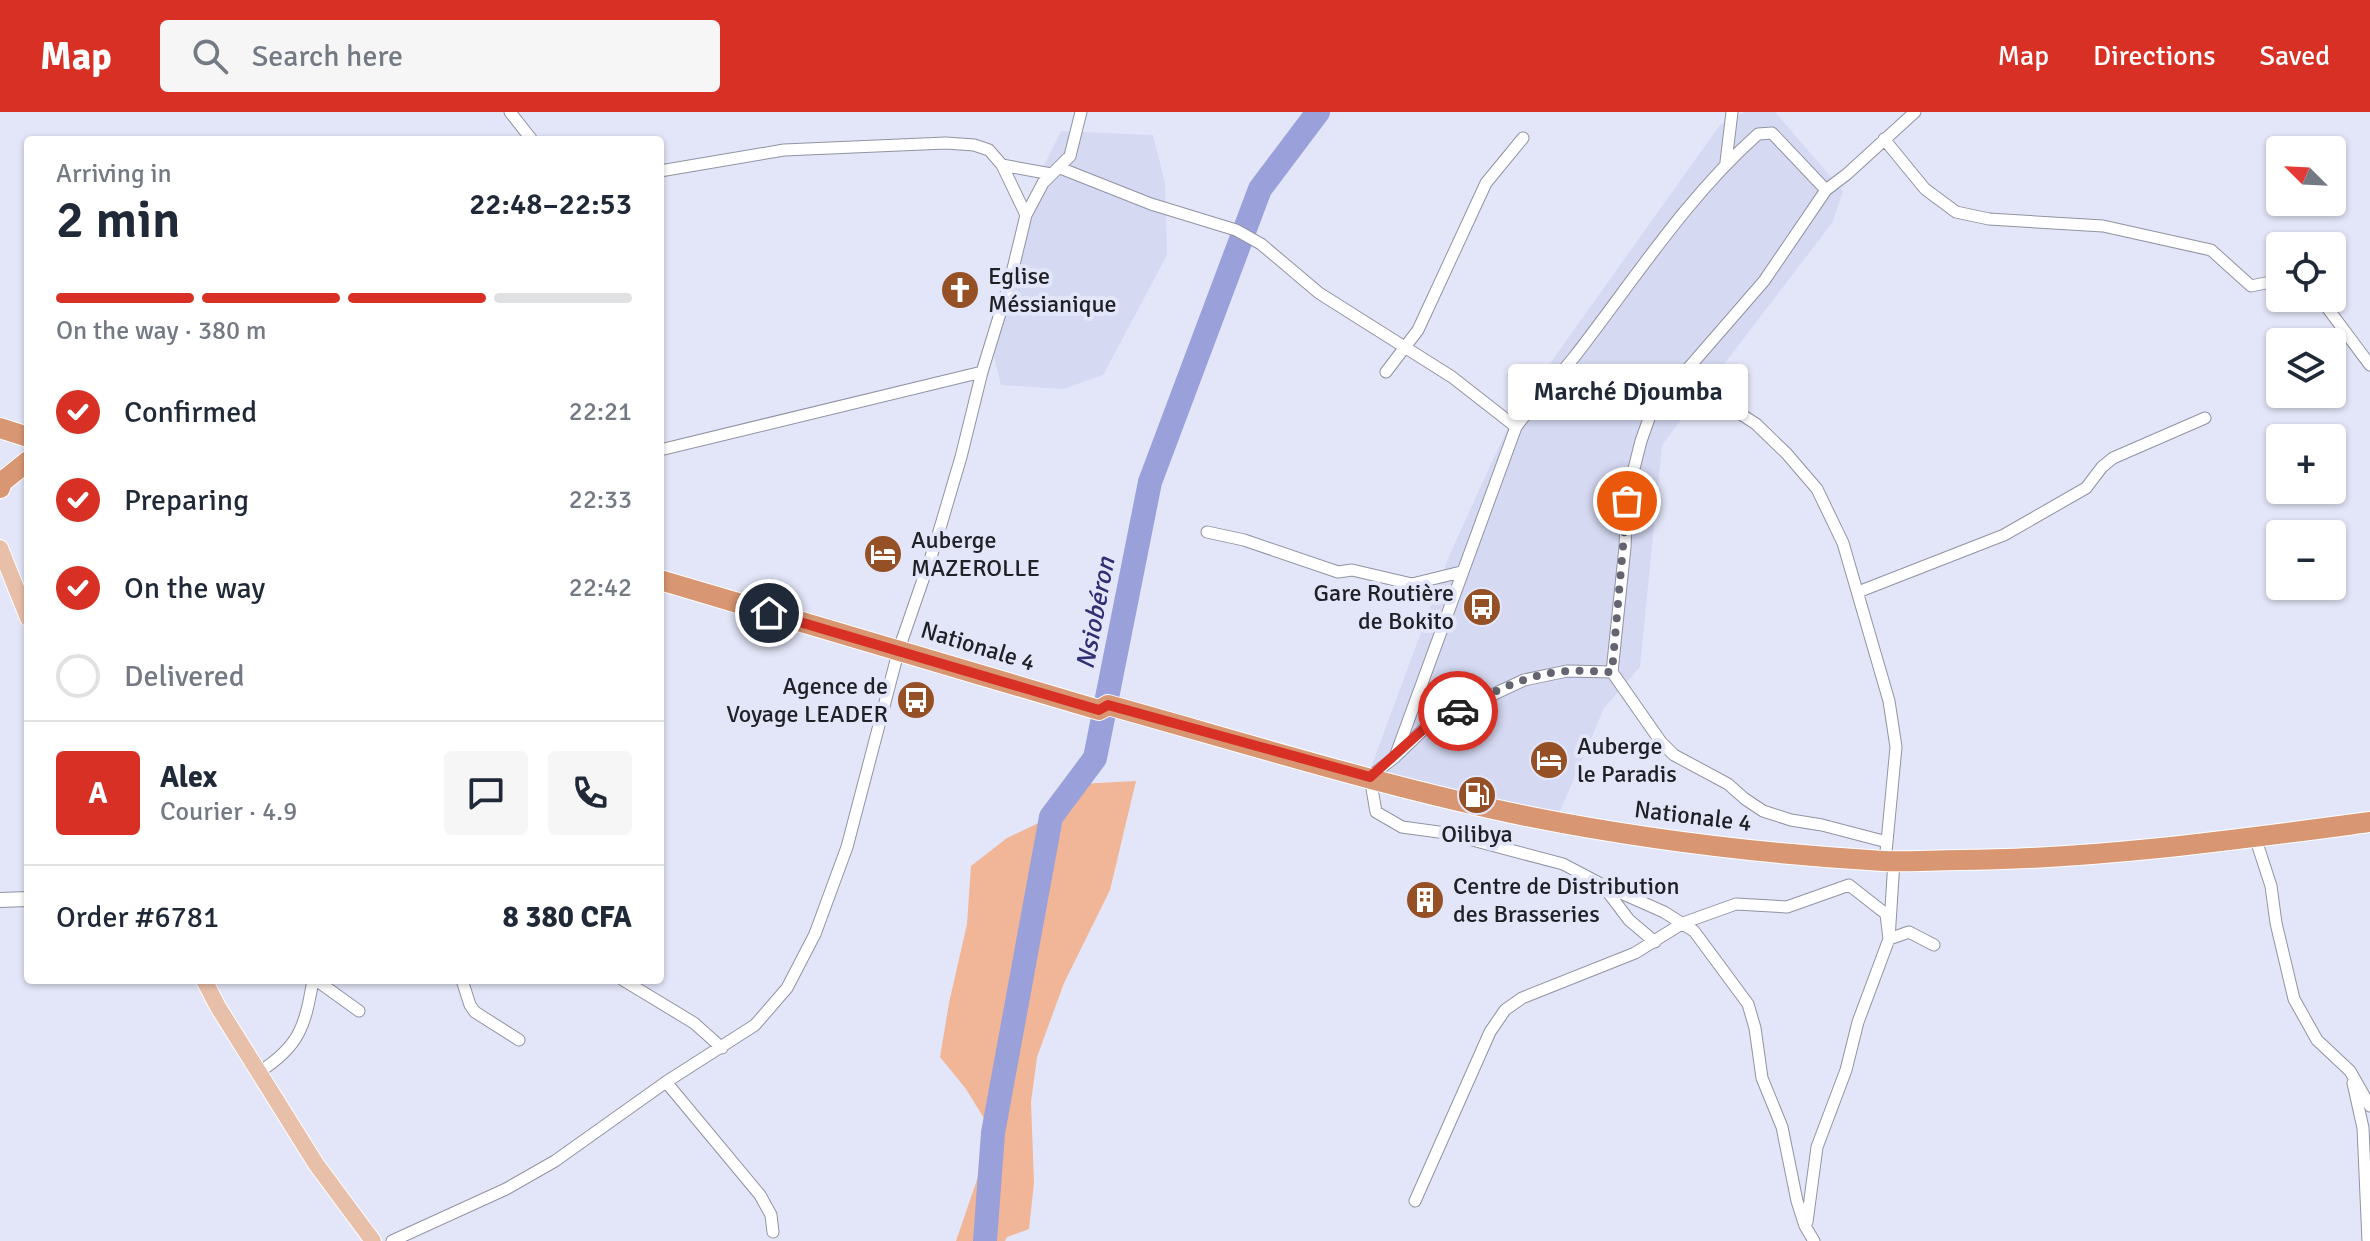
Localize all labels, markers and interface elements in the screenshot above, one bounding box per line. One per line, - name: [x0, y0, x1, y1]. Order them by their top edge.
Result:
- search box: [160, 20, 720, 92]
- text: Map: [40, 33, 112, 80]
- icon: search: [188, 34, 232, 78]
- text: Search here: [252, 38, 403, 75]
- text: Map: [1997, 39, 2049, 73]
- text: Directions: [2093, 39, 2215, 73]
- text: Saved: [2259, 39, 2330, 73]
- north arrow: [2266, 136, 2346, 216]
- map controls: [2266, 136, 2346, 600]
- text: Arriving in: [56, 158, 172, 190]
- text: 22:48–22:53: [469, 186, 632, 223]
- text: 2 min: [56, 188, 181, 252]
- button: locate: [2266, 232, 2346, 312]
- place label: Eglise Méssianique: [988, 261, 1116, 319]
- church icon: Eglise Méssianique: [939, 269, 981, 311]
- text: On the way · 380 m: [56, 315, 266, 347]
- button: layers: [2266, 328, 2346, 408]
- callout: Marché Djoumba: [1507, 365, 1747, 421]
- text: Marché Djoumba: [1533, 376, 1723, 408]
- icon: check: [56, 390, 100, 434]
- text: Confirmed: [124, 394, 257, 431]
- text: 22:21: [569, 396, 632, 428]
- button: +: [2266, 424, 2346, 504]
- pin: [1593, 467, 1661, 535]
- icon: check: [56, 478, 100, 522]
- icon: bag: [1605, 479, 1649, 523]
- text: Preparing: [124, 482, 249, 519]
- text: 22:33: [569, 484, 632, 516]
- button: −: [2266, 520, 2346, 600]
- place label: Auberge MAZEROLLE: [911, 525, 1040, 583]
- hotel icon: Auberge MAZEROLLE: [862, 533, 904, 575]
- water label: Nsiobéron: [1069, 554, 1123, 672]
- icon: check: [56, 566, 100, 610]
- text: On the way: [124, 570, 265, 607]
- text: 22:42: [569, 572, 632, 604]
- place label: Gare Routière de Bokito: [1314, 578, 1454, 636]
- pin: [735, 579, 803, 647]
- bus stop icon: Gare Routière de Bokito: [1461, 586, 1503, 628]
- icon: home: [747, 591, 791, 635]
- street label: Nationale 4: [917, 614, 1039, 678]
- text: Delivered: [124, 658, 245, 695]
- place label: Agence de Voyage LEADER: [726, 671, 888, 729]
- courier: [1418, 671, 1498, 751]
- bus stop icon: Agence de Voyage LEADER: [895, 679, 937, 721]
- icon: car: [1436, 689, 1480, 733]
- place label: Auberge le Paradis: [1577, 731, 1677, 789]
- hotel icon: Auberge le Paradis: [1528, 739, 1570, 781]
- button: chat: [444, 751, 528, 835]
- button: phone: [548, 751, 632, 835]
- text: Alex: [160, 759, 217, 796]
- fuel station icon: Oilibya: [1456, 774, 1498, 816]
- text: A: [88, 775, 108, 812]
- street label: Nationale 4: [1633, 794, 1753, 838]
- text: Courier · 4.9: [160, 796, 297, 828]
- place label: Oilibya: [1441, 819, 1513, 849]
- place label: Centre de Distribution des Brasseries: [1453, 871, 1680, 929]
- building icon: Centre de Distribution des Brasseries: [1404, 879, 1446, 921]
- text: Order #6781: [56, 899, 219, 936]
- text: 8 380 CFA: [502, 899, 632, 936]

